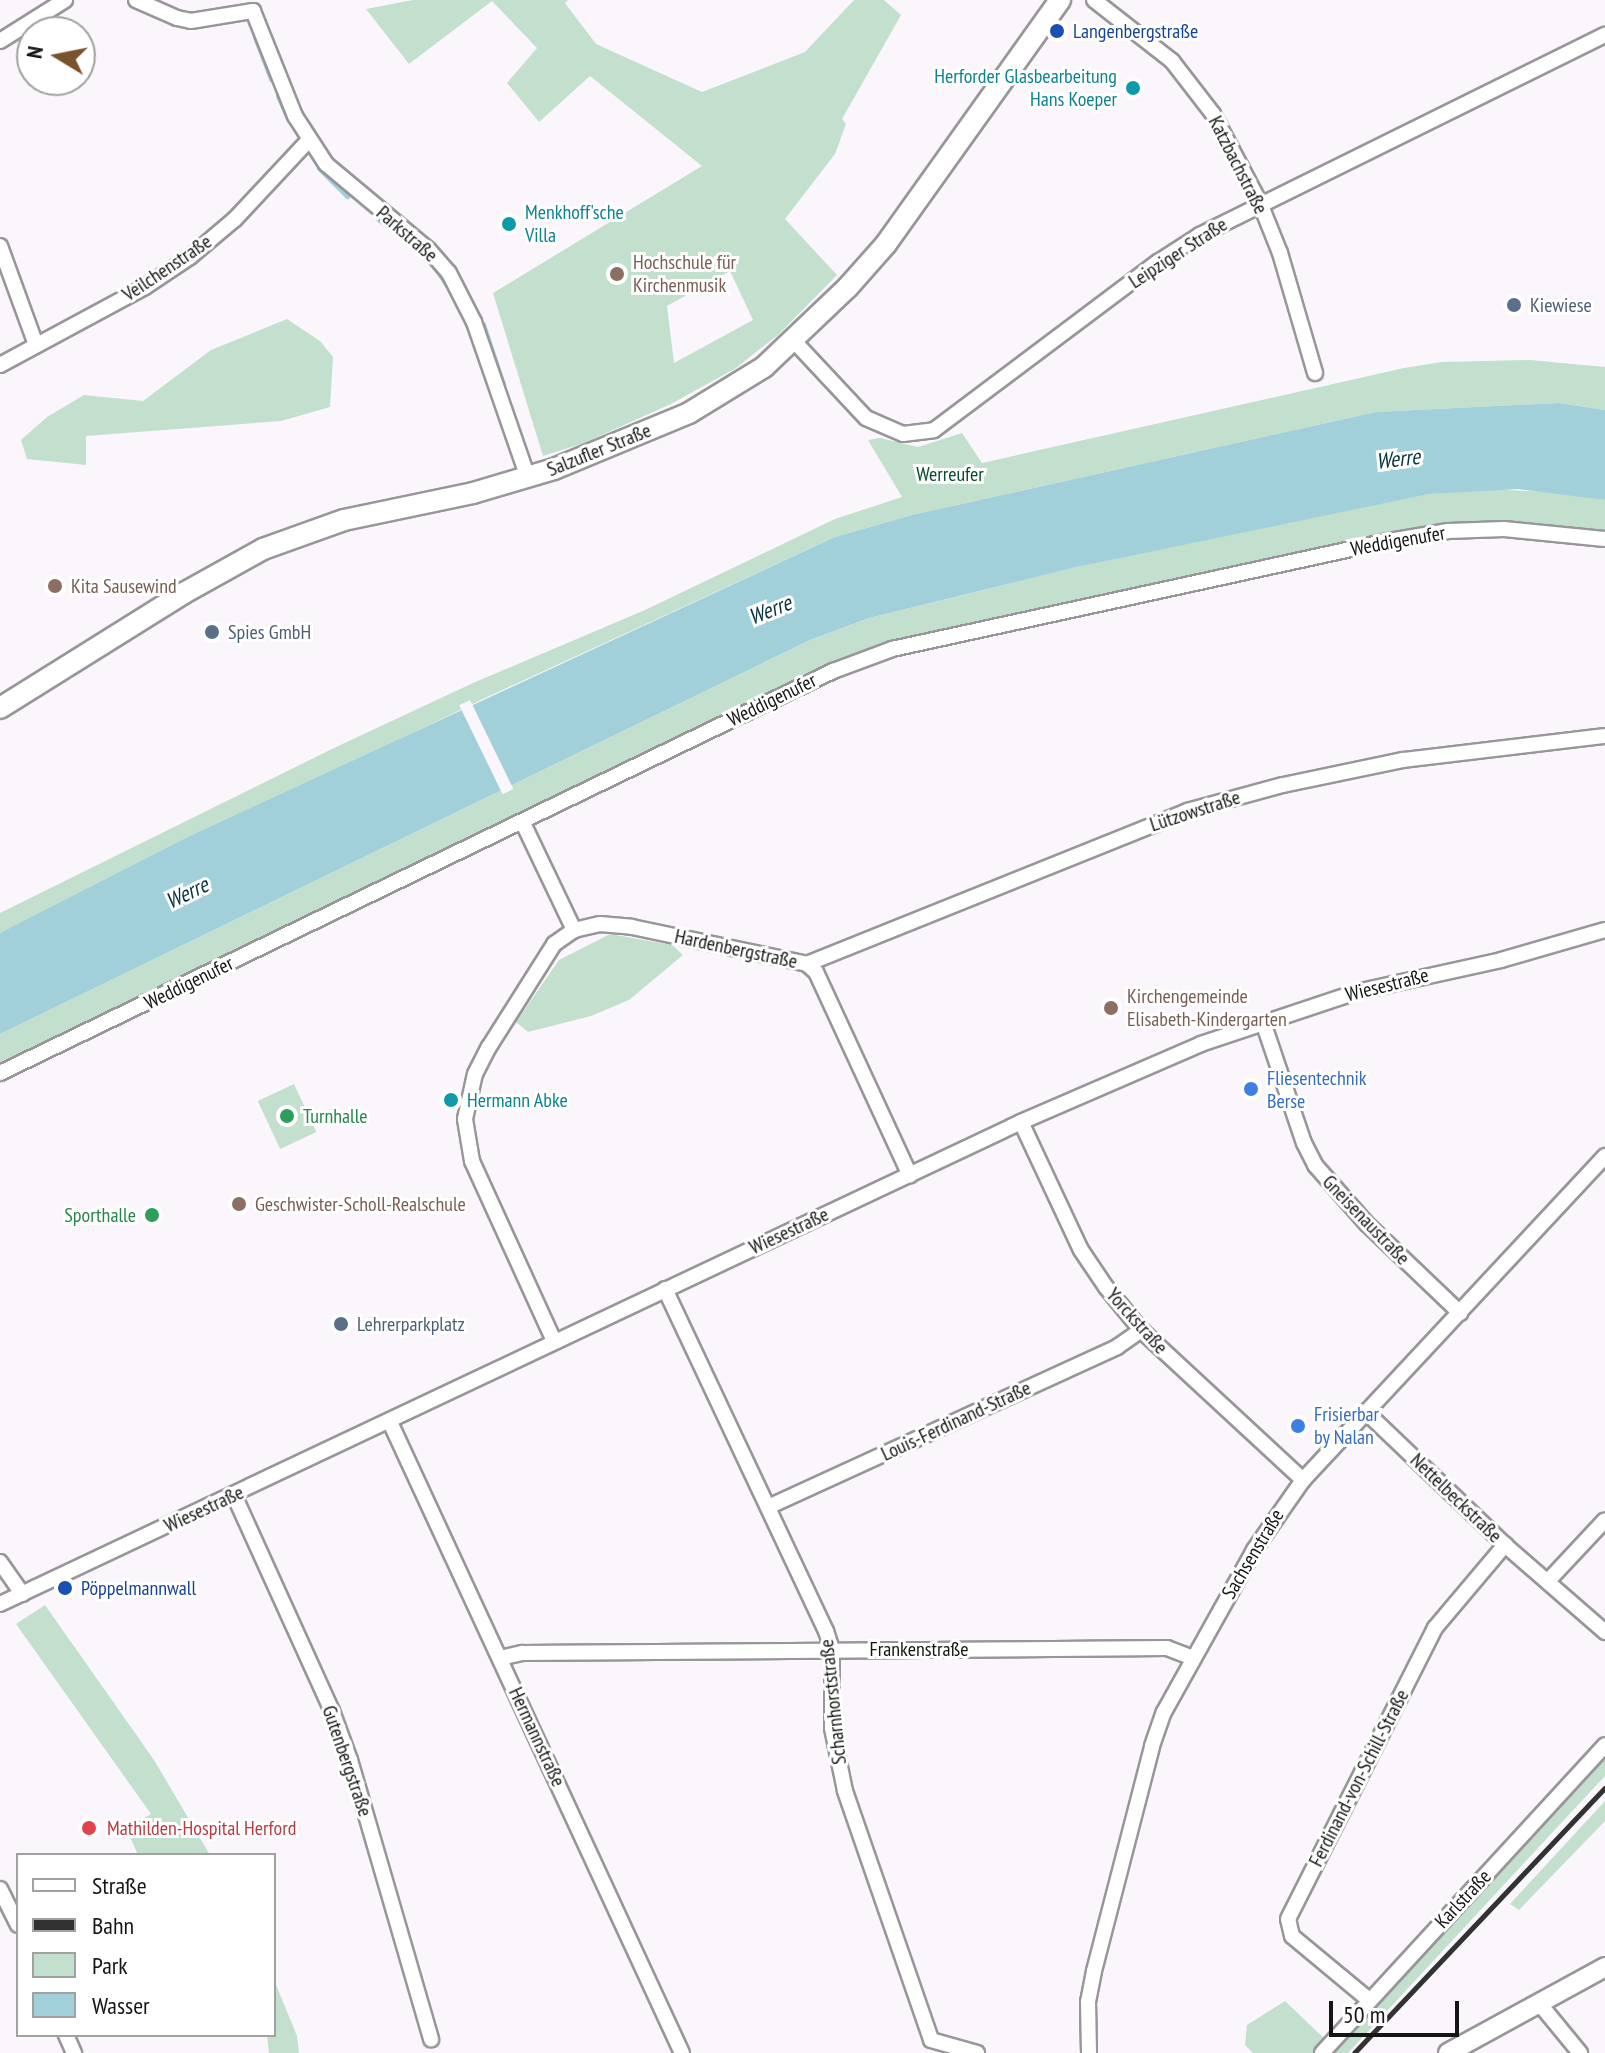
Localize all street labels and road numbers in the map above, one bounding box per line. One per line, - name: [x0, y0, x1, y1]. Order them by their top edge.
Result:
- street label: Katzbachstraße: [1203, 112, 1273, 218]
- street label: Parkstraße: [371, 201, 443, 267]
- street label: Leipziger Straße: [1124, 212, 1232, 294]
- street label: Veilchenstraße: [118, 229, 216, 307]
- street label: Salzufler Straße: [544, 418, 654, 482]
- street label: Weddigenufer: [1349, 521, 1447, 561]
- street label: Weddigenufer: [724, 668, 820, 732]
- street label: Lützowstraße: [1147, 785, 1243, 837]
- street label: Hardenbergstraße: [673, 924, 799, 974]
- street label: Weddigenufer: [141, 951, 237, 1015]
- street label: Wiesestraße: [1343, 963, 1431, 1007]
- street label: Gneisenaustraße: [1317, 1170, 1415, 1270]
- street label: Wiesestraße: [745, 1202, 833, 1260]
- street label: Yorckstraße: [1101, 1283, 1173, 1359]
- street label: Louis-Ferdinand-Straße: [877, 1376, 1035, 1466]
- street label: Nettelbeckstraße: [1405, 1448, 1507, 1548]
- street label: Wiesestraße: [160, 1480, 248, 1538]
- street label: Sachsenstraße: [1217, 1505, 1289, 1603]
- street label: Frankenstraße: [870, 1637, 968, 1661]
- street label: Scharnhorststraße: [814, 1638, 852, 1766]
- street label: Hermannstraße: [504, 1684, 570, 1790]
- street label: Ferdinand-von-Schill-Straße: [1304, 1685, 1414, 1871]
- street label: Gutenbergstraße: [317, 1702, 377, 1820]
- street label: Karlstraße: [1430, 1865, 1496, 1933]

